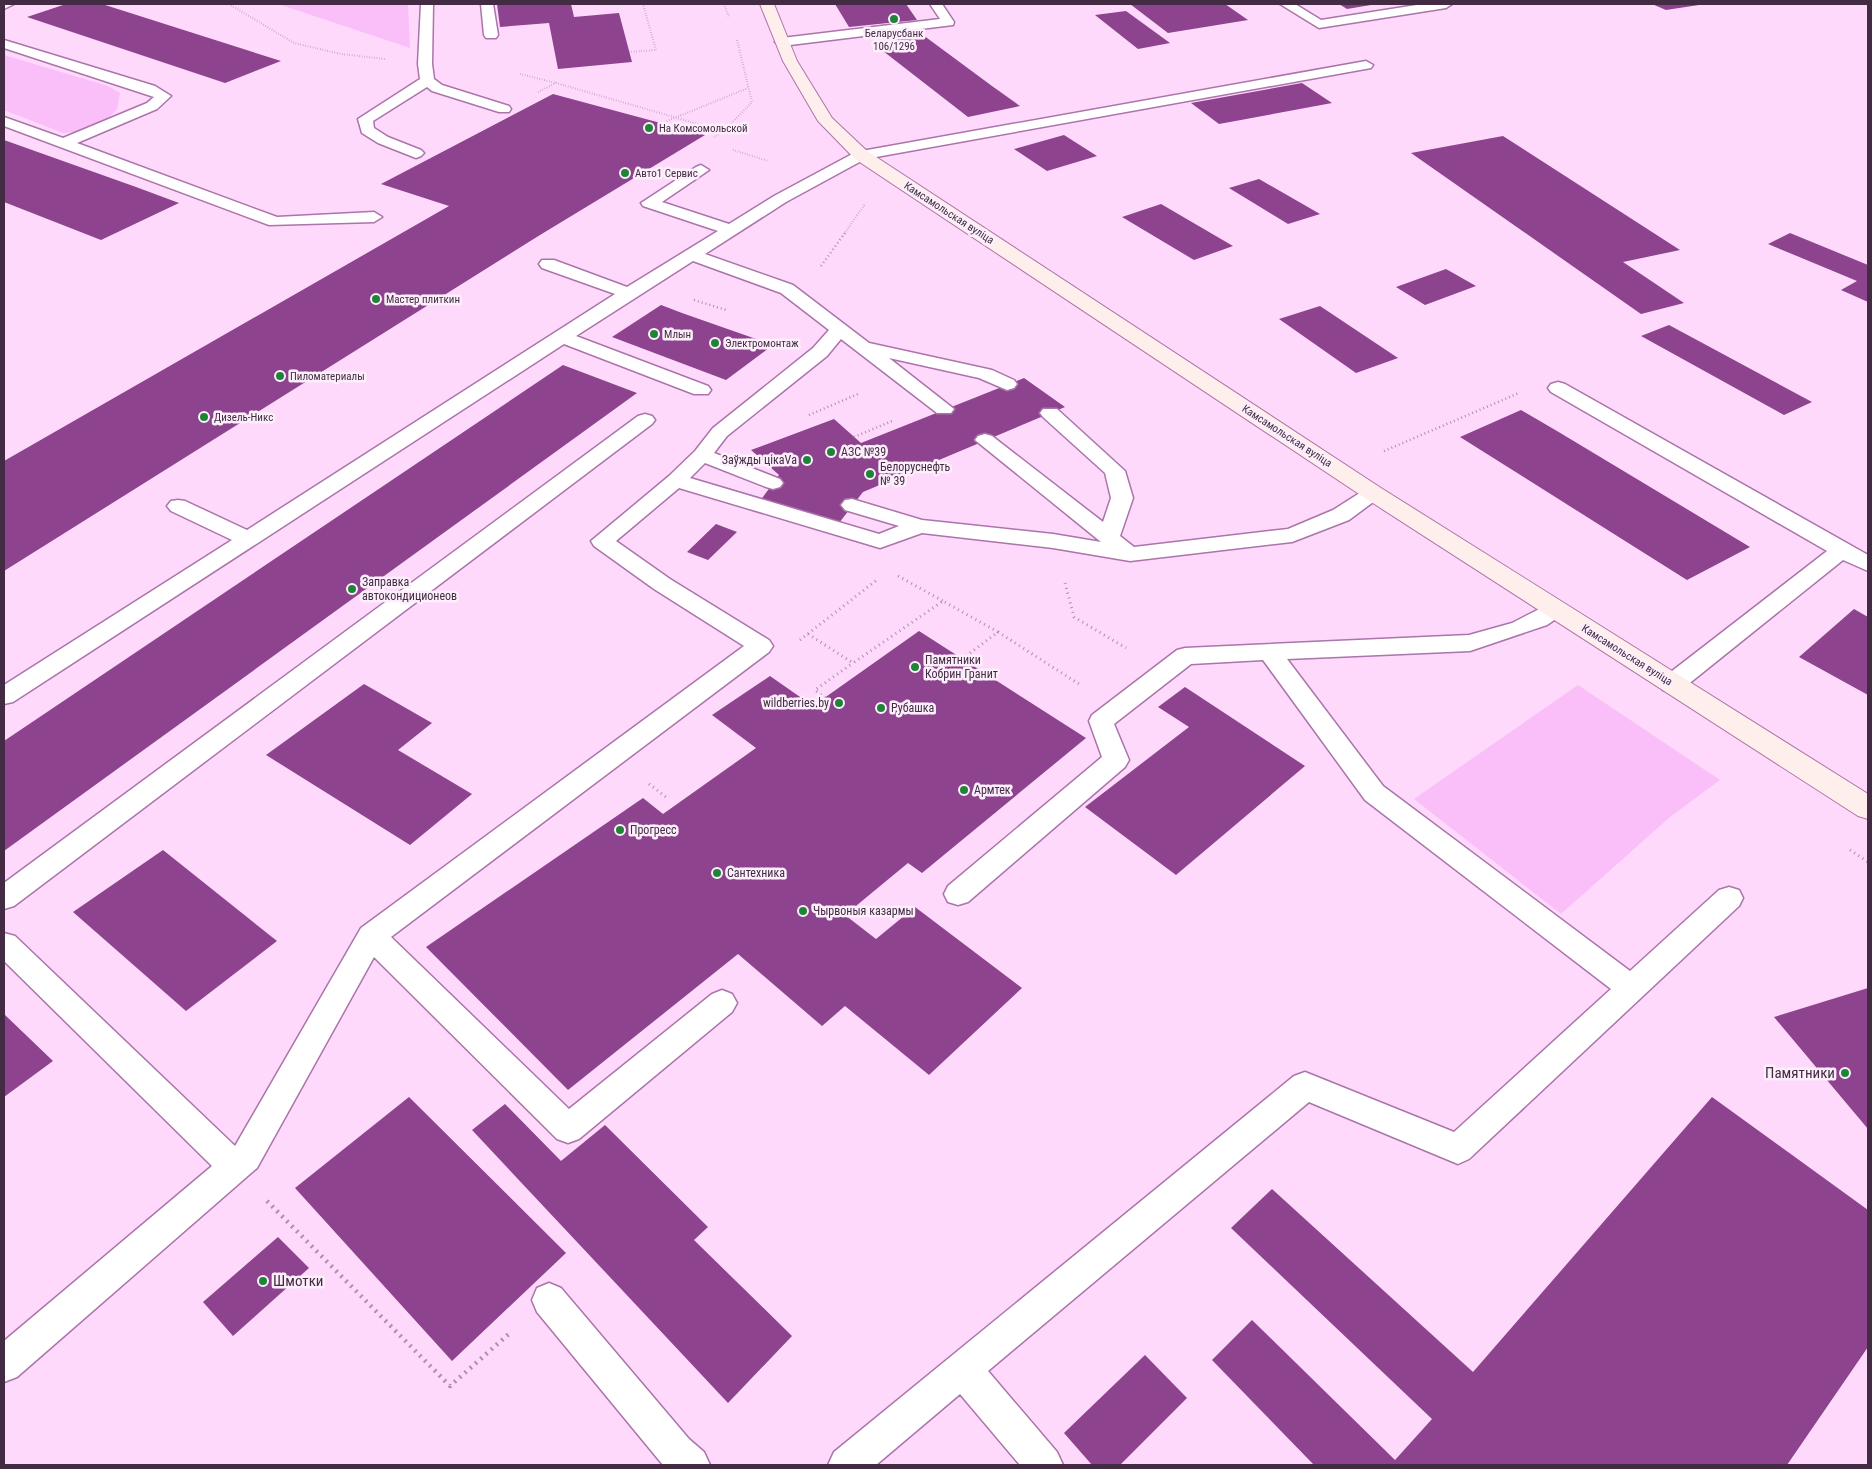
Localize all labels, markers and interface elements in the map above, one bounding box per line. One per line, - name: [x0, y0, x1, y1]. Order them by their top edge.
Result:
- marker: Беларусбанк 106/1296: [888, 13, 900, 25]
- place label: Беларусбанк 106/1296: [865, 27, 924, 53]
- marker: На Комсомольской: [643, 122, 655, 134]
- place label: На Комсомольской: [659, 122, 748, 135]
- marker: Авто1 Сервис: [619, 167, 631, 179]
- place label: Авто1 Сервис: [635, 167, 698, 180]
- street label: Камсамольская вуліца: [902, 179, 996, 247]
- marker: Мастер плиткин: [370, 293, 382, 305]
- place label: Мастер плиткин: [386, 293, 460, 306]
- marker: Млын: [648, 328, 660, 340]
- place label: Млын: [664, 328, 691, 341]
- marker: Электромонтаж: [709, 337, 721, 349]
- place label: Электромонтаж: [725, 337, 799, 350]
- marker: Пиломатериалы: [274, 370, 286, 382]
- place label: Пиломатериалы: [290, 370, 365, 383]
- street label: Камсамольская вуліца: [1240, 402, 1334, 470]
- marker: Дизель-Никс: [198, 411, 210, 423]
- place label: Дизель-Никс: [214, 411, 273, 424]
- place label: АЗС №39: [841, 445, 886, 459]
- marker: АЗС №39: [825, 446, 837, 458]
- place label: Заўжды цікаVа: [722, 453, 797, 467]
- marker: Заўжды цікаVа: [801, 454, 813, 466]
- place label: Белоруснефть № 39: [880, 460, 951, 488]
- marker: Белоруснефть № 39: [864, 468, 876, 480]
- place label: Заправка автокондиционеов: [362, 575, 457, 603]
- marker: Заправка автокондиционеов: [346, 583, 358, 595]
- street label: Камсамольская вуліца: [1579, 622, 1675, 688]
- place label: Памятники Кобрин Гранит: [925, 653, 998, 681]
- marker: Памятники Кобрин Гранит: [909, 661, 921, 673]
- place label: wildberries.by: [763, 696, 829, 710]
- marker: wildberries.by: [833, 697, 845, 709]
- place label: Рубашка: [891, 701, 935, 715]
- marker: Рубашка: [875, 702, 887, 714]
- place label: Армтек: [974, 783, 1011, 797]
- marker: Армтек: [958, 784, 970, 796]
- place label: Прогресс: [630, 823, 677, 837]
- marker: Прогресс: [614, 824, 626, 836]
- place label: Сантехника: [727, 866, 785, 880]
- marker: Сантехника: [711, 867, 723, 879]
- place label: Чырвоныя казармы: [813, 904, 914, 918]
- marker: Чырвоныя казармы: [797, 905, 809, 917]
- place label: Памятники: [1765, 1064, 1835, 1082]
- marker: Памятники: [1839, 1067, 1851, 1079]
- place label: Шмотки: [273, 1272, 324, 1290]
- marker: Шмотки: [257, 1275, 269, 1287]

